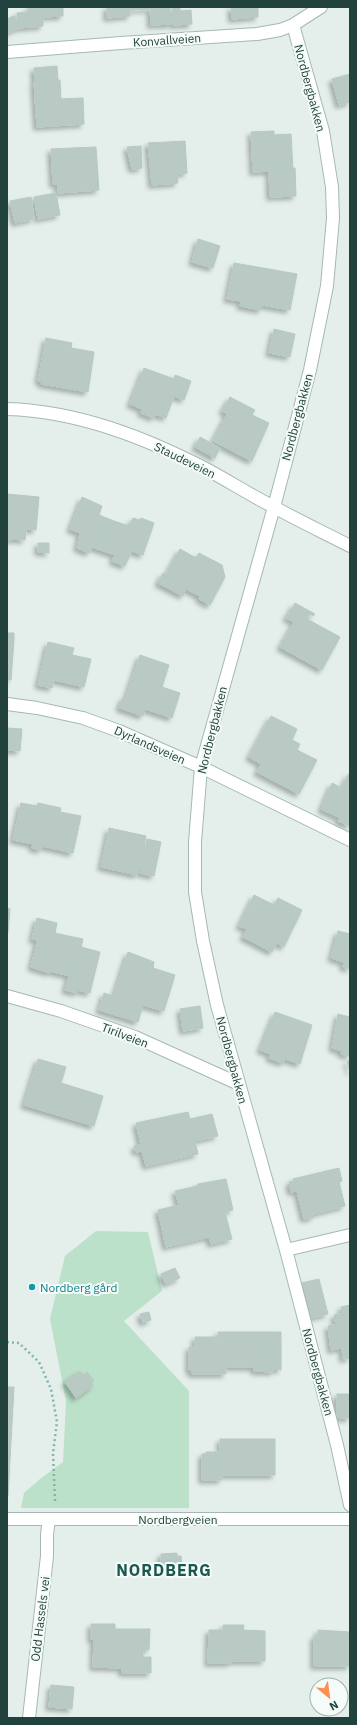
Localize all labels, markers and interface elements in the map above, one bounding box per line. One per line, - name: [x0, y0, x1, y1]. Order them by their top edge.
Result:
- street label: Konvallveien: [133, 30, 201, 50]
- street label: Nordbergbakken: [291, 43, 329, 133]
- street label: Nordbergbakken: [278, 372, 316, 462]
- street label: Staudeveien: [152, 439, 218, 481]
- street label: Nordbergbakken: [194, 685, 230, 775]
- street label: Dyrlandsveien: [112, 723, 188, 767]
- street label: Nordbergbakken: [213, 1015, 251, 1105]
- street label: Tirilveien: [99, 1019, 151, 1051]
- place label: Nordberg gård: [40, 1280, 117, 1295]
- marker: Nordberg gård: [27, 1282, 37, 1292]
- street label: Nordbergbakken: [299, 1327, 337, 1417]
- street label: Nordbergveien: [138, 1512, 218, 1527]
- district label: NORDBERG: [116, 1560, 212, 1580]
- street label: Odd Hassels vei: [27, 1576, 53, 1662]
- north arrow: [309, 1677, 349, 1717]
- text: N: [327, 1698, 341, 1714]

